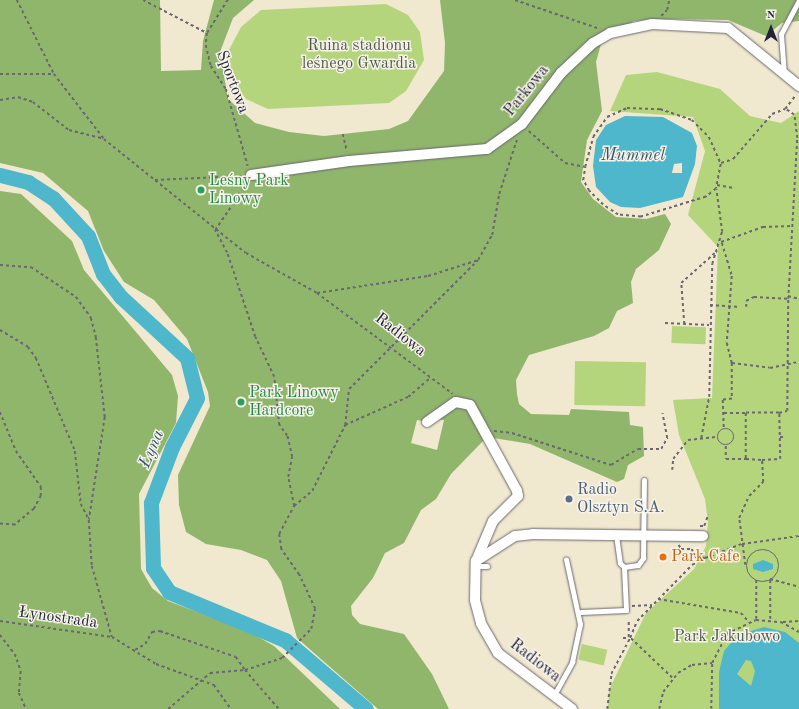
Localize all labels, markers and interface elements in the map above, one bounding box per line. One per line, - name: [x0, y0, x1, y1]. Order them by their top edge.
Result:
- north arrow: [751, 8, 791, 48]
- text: N: [767, 10, 775, 21]
- park label: Ruina stadionu leśnego Gwardia: [302, 36, 416, 74]
- street label: Sportowa: [211, 48, 253, 116]
- street label: Parkowa: [501, 61, 553, 121]
- water label: Mummel: [601, 146, 665, 166]
- place label: Leśny Park Linowy: [209, 171, 289, 209]
- marker: Leśny Park Linowy: [196, 185, 206, 195]
- street label: Radiowa: [371, 309, 429, 361]
- place label: Park Linowy Hardcore: [249, 383, 339, 421]
- marker: Park Linowy Hardcore: [236, 397, 246, 407]
- water label: Łyna: [135, 427, 169, 471]
- place label: Radio Olsztyn S.A.: [577, 480, 665, 518]
- marker: Radio Olsztyn S.A.: [564, 494, 574, 504]
- place label: Park Cafe: [671, 547, 740, 567]
- marker: Park Cafe: [658, 552, 668, 562]
- street label: Łynostrada: [17, 603, 99, 633]
- park label: Park Jakubowo: [674, 627, 780, 647]
- street label: Radiowa: [506, 635, 564, 687]

